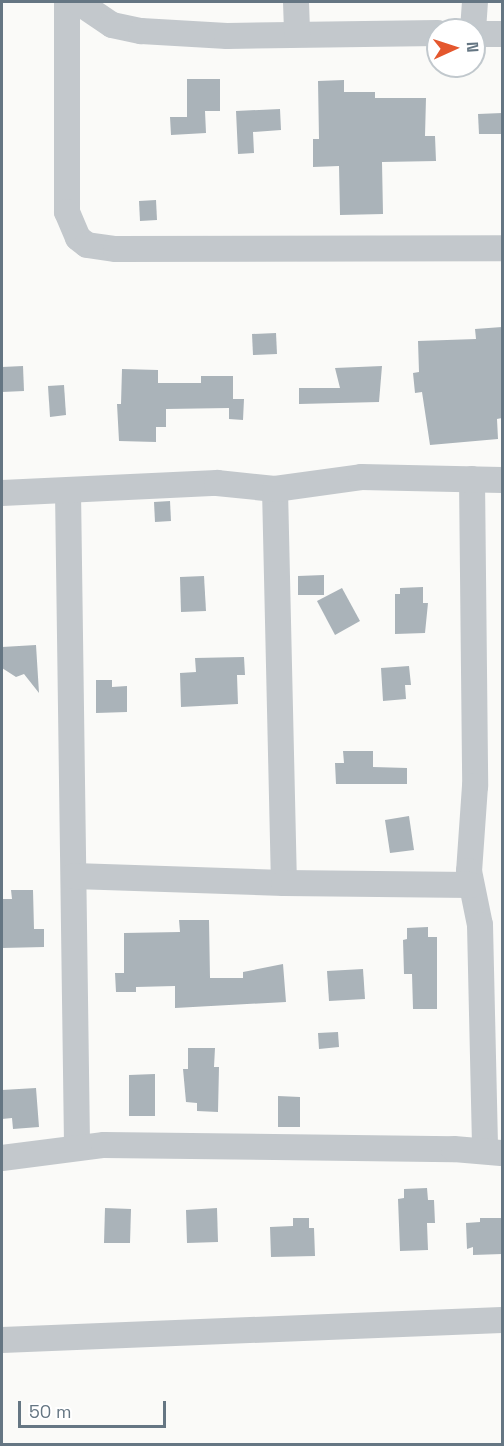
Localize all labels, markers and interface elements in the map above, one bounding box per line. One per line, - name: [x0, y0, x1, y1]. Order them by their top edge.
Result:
- north arrow: [426, 18, 486, 78]
- text: N: [462, 41, 483, 53]
- scale bar: [21, 1389, 170, 1427]
- text: 50 m: [29, 1400, 71, 1423]

